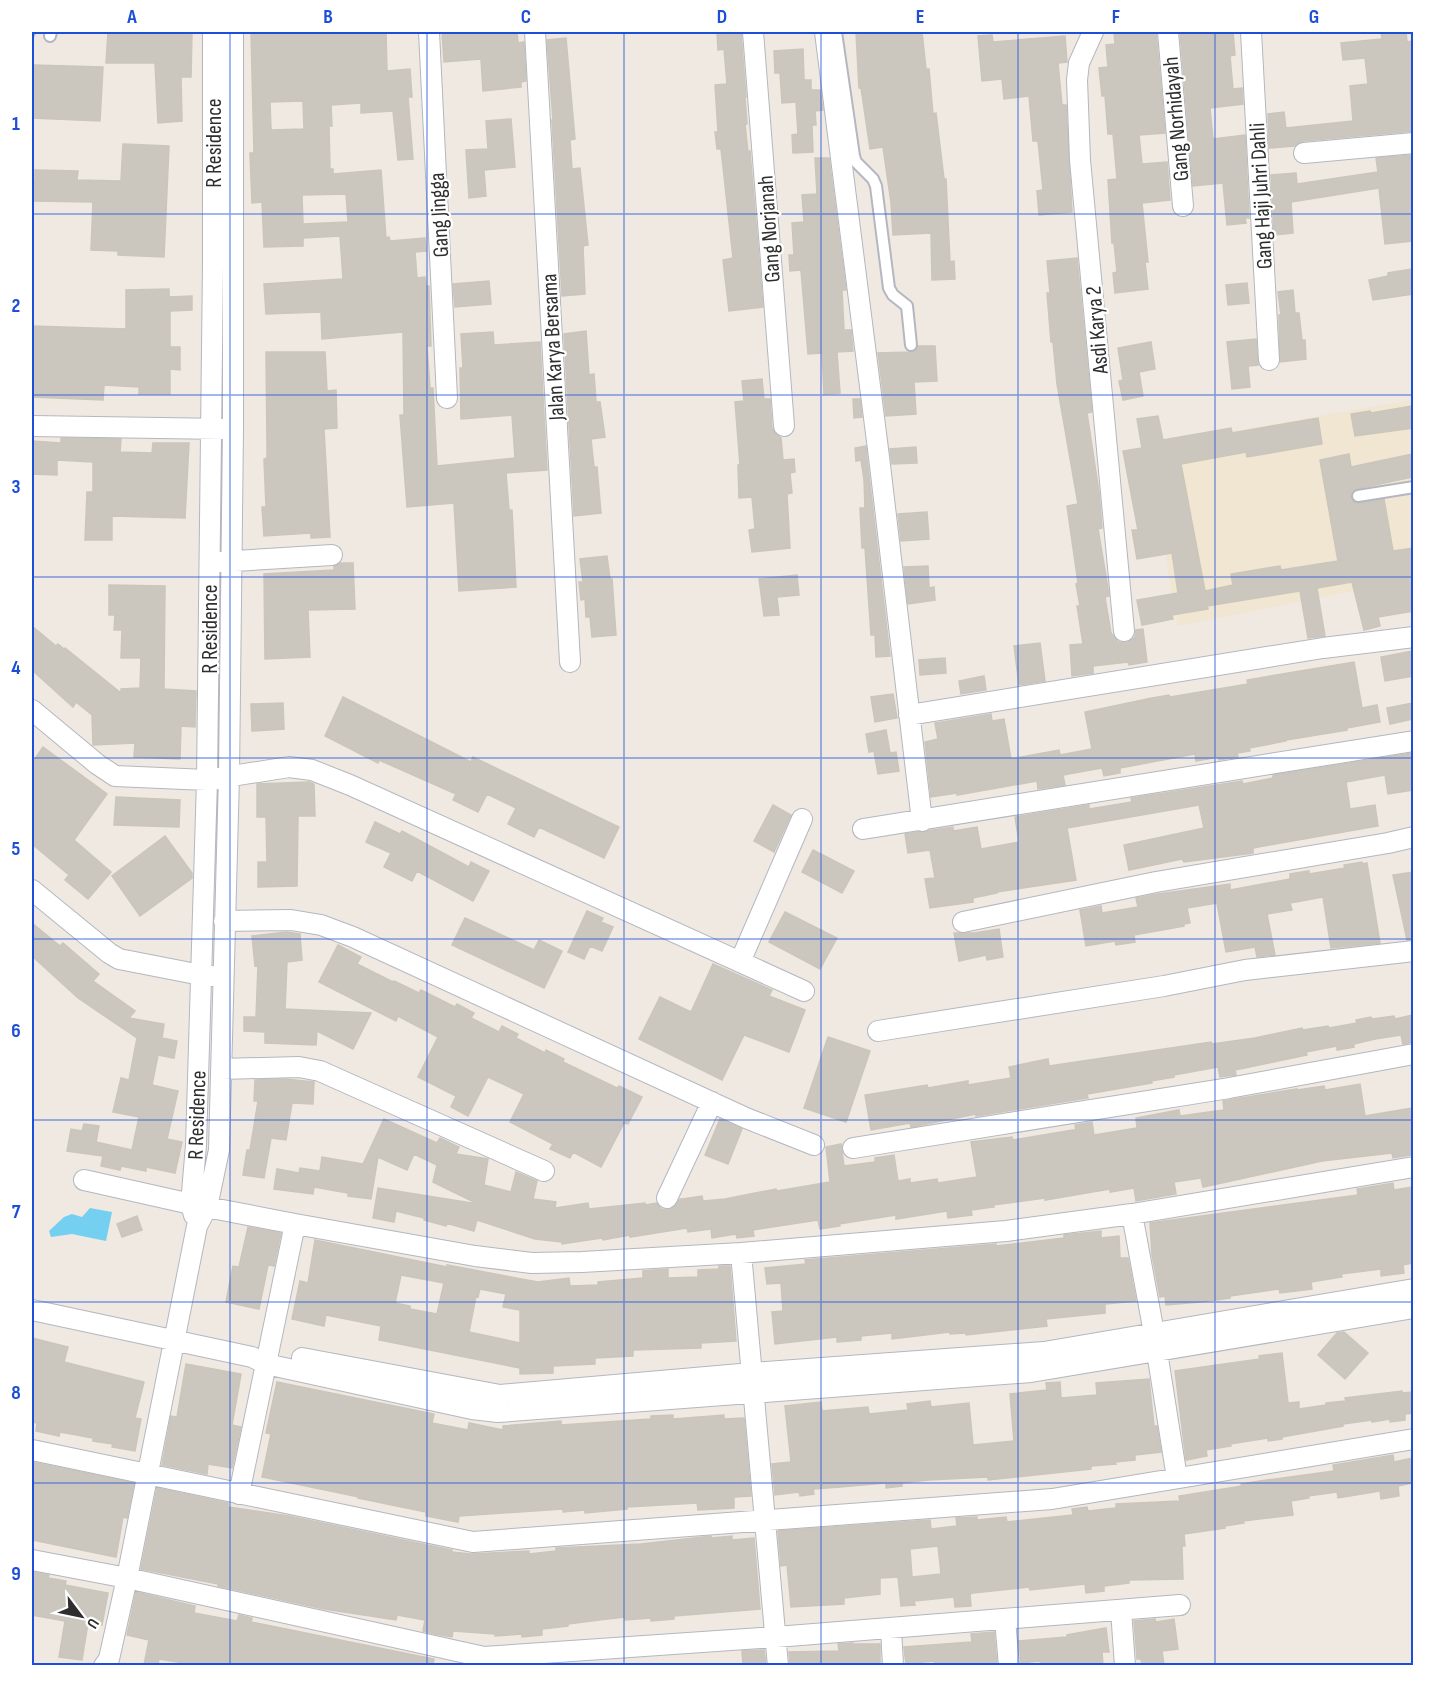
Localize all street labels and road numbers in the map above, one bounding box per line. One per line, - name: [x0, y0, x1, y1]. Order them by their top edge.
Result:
- street label: Gang Norhidayah: [1158, 56, 1195, 182]
- street label: R Residence: [201, 98, 228, 188]
- street label: Gang Haji Juhri Dahli: [1244, 122, 1279, 270]
- street label: Gang Jingga: [424, 172, 455, 258]
- street label: Gang Norjanah: [752, 174, 787, 283]
- street label: Jalan Karya Bersama: [536, 273, 571, 422]
- street label: Asdi Karya 2: [1080, 285, 1115, 376]
- street label: R Residence: [197, 584, 224, 674]
- street label: R Residence: [182, 1070, 213, 1160]

